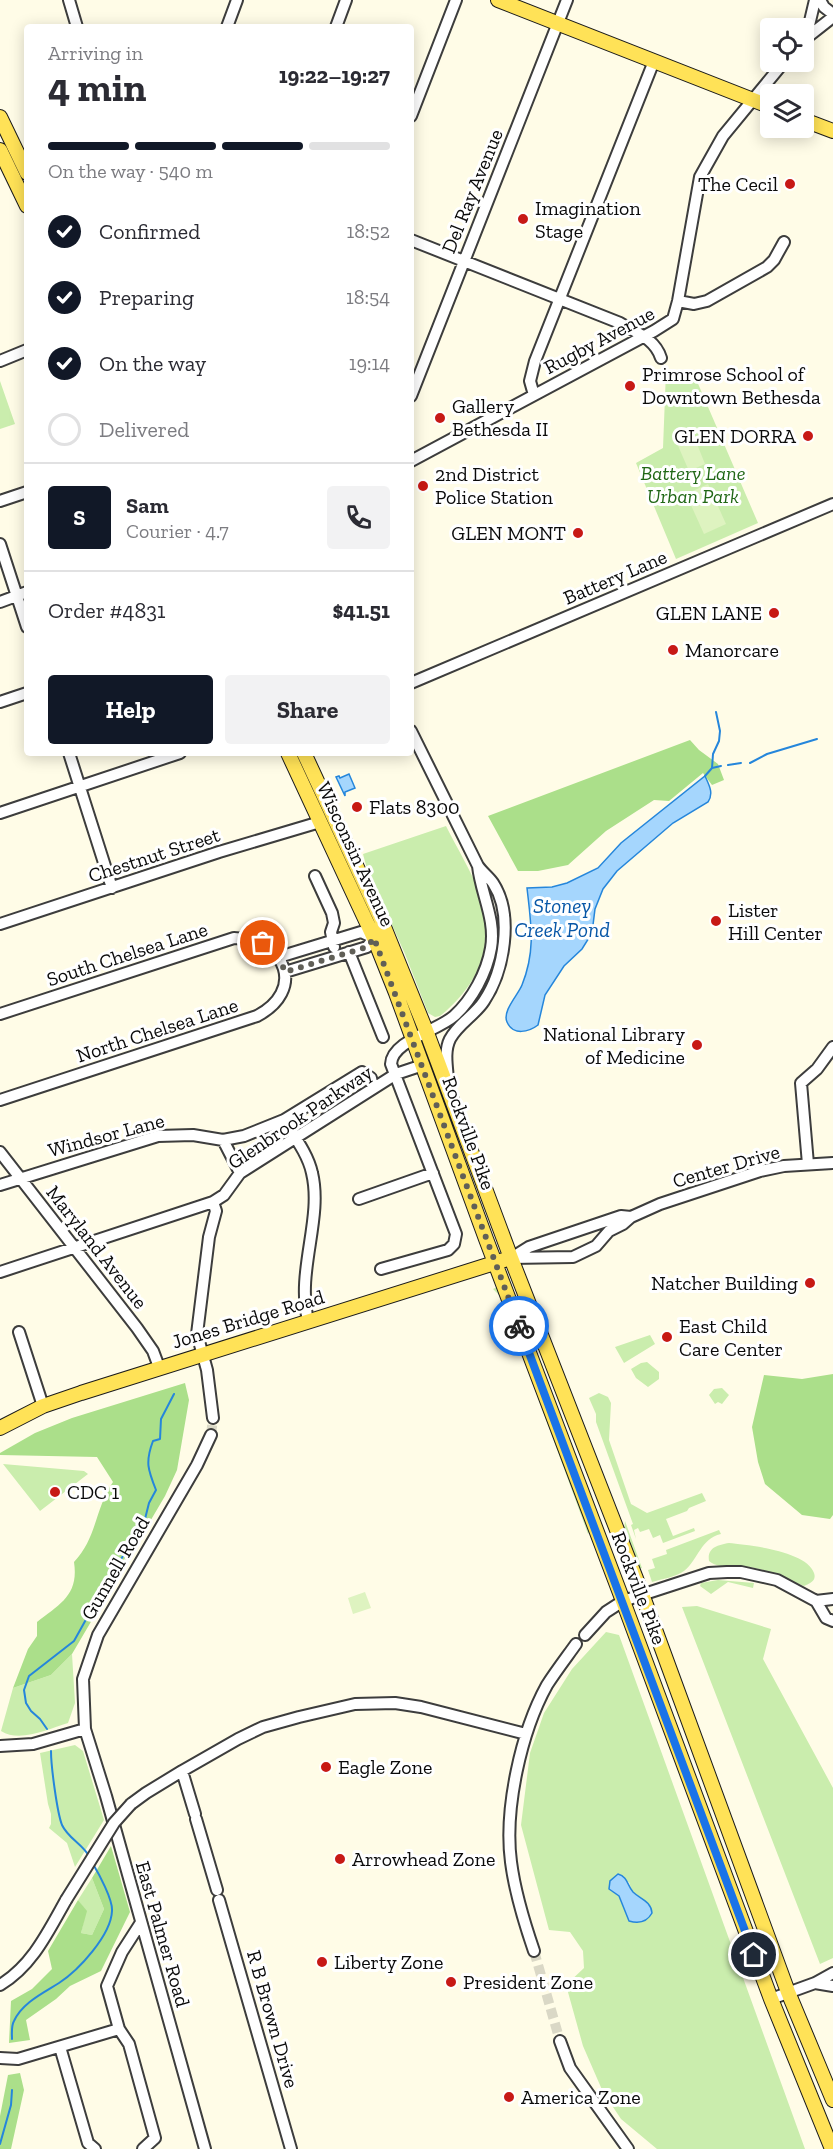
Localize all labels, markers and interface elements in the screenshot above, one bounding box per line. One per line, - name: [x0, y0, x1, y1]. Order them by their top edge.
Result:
- map controls: [760, 18, 814, 138]
- button: locate: [760, 18, 814, 72]
- text: Arriving in: [48, 41, 143, 65]
- text: 19:22–19:27: [279, 62, 390, 89]
- text: 4 min: [48, 64, 146, 111]
- button: layers: [760, 84, 814, 138]
- street label: Del Ray Avenue: [436, 125, 508, 257]
- text: On the way · 540 m: [48, 159, 213, 183]
- place label: The Cecil: [698, 172, 778, 196]
- marker: The Cecil: [783, 177, 797, 191]
- place label: Imagination Stage: [535, 196, 641, 243]
- marker: Imagination Stage: [516, 212, 530, 226]
- icon: check: [48, 215, 81, 248]
- text: Confirmed: [99, 218, 200, 245]
- text: 18:52: [347, 219, 390, 243]
- icon: check: [48, 281, 81, 314]
- text: Preparing: [99, 284, 194, 311]
- text: 18:54: [346, 285, 390, 309]
- street label: Rugby Avenue: [540, 301, 658, 379]
- icon: check: [48, 347, 81, 380]
- text: On the way: [99, 350, 206, 377]
- text: 19:14: [349, 351, 390, 375]
- place label: Primrose School of Downtown Bethesda: [642, 362, 821, 409]
- marker: Primrose School of Downtown Bethesda: [623, 379, 637, 393]
- place label: Gallery Bethesda II: [452, 394, 548, 441]
- marker: Gallery Bethesda II: [433, 411, 447, 425]
- text: Delivered: [99, 416, 189, 443]
- place label: GLEN DORRA: [674, 424, 797, 448]
- marker: GLEN DORRA: [801, 429, 815, 443]
- park label: Battery Lane Urban Park: [641, 461, 745, 508]
- place label: 2nd District Police Station: [435, 462, 553, 509]
- marker: 2nd District Police Station: [416, 479, 430, 493]
- button: phone: [327, 486, 390, 549]
- text: Sam: [126, 492, 169, 519]
- text: S: [73, 504, 86, 531]
- text: Courier · 4.7: [126, 519, 229, 543]
- place label: GLEN MONT: [451, 521, 566, 545]
- marker: GLEN MONT: [571, 526, 585, 540]
- street label: Battery Lane: [560, 544, 670, 610]
- text: Order #4831: [48, 597, 166, 624]
- text: $41.51: [332, 597, 390, 624]
- place label: GLEN LANE: [656, 601, 762, 625]
- marker: GLEN LANE: [767, 606, 781, 620]
- place label: Manorcare: [685, 638, 779, 662]
- marker: Manorcare: [666, 643, 680, 657]
- button: Help: [48, 675, 213, 744]
- button: Share: [225, 675, 390, 744]
- street label: Wisconsin Avenue: [312, 778, 400, 930]
- place label: Flats 8300: [369, 795, 459, 819]
- marker: Flats 8300: [350, 800, 364, 814]
- street label: Chestnut Street: [85, 822, 223, 888]
- water label: Stoney Creek Pond: [514, 893, 610, 942]
- place label: Lister Hill Center: [728, 898, 823, 945]
- marker: Lister Hill Center: [709, 914, 723, 928]
- street label: South Chelsea Lane: [44, 917, 210, 991]
- pin: [237, 917, 288, 968]
- icon: bag: [246, 926, 279, 959]
- street label: North Chelsea Lane: [73, 993, 241, 1067]
- place label: National Library of Medicine: [543, 1022, 686, 1069]
- marker: National Library of Medicine: [690, 1038, 704, 1052]
- street label: Glenbrook Parkway: [223, 1059, 377, 1174]
- street label: Rockville Pike: [437, 1073, 501, 1193]
- street label: Windsor Lane: [45, 1108, 167, 1162]
- street label: Center Drive: [670, 1139, 782, 1193]
- street label: Maryland Avenue: [41, 1180, 153, 1314]
- place label: Natcher Building: [651, 1271, 798, 1295]
- marker: Natcher Building: [803, 1276, 817, 1290]
- street label: Jones Bridge Road: [169, 1284, 327, 1354]
- courier: [489, 1296, 549, 1356]
- icon: bike: [503, 1310, 536, 1343]
- place label: East Child Care Center: [679, 1314, 783, 1361]
- marker: East Child Care Center: [660, 1330, 674, 1344]
- place label: CDC 1: [67, 1480, 119, 1504]
- marker: CDC 1: [48, 1485, 62, 1499]
- street label: Gunnell Road: [76, 1512, 154, 1624]
- street label: Rockville Pike: [606, 1528, 672, 1648]
- place label: Eagle Zone: [338, 1755, 432, 1779]
- marker: Eagle Zone: [319, 1760, 333, 1774]
- place label: Arrowhead Zone: [352, 1847, 495, 1871]
- marker: Arrowhead Zone: [333, 1852, 347, 1866]
- street label: East Palmer Road: [131, 1858, 195, 2010]
- pin: [728, 1929, 779, 1980]
- icon: home: [737, 1938, 770, 1971]
- street label: R B Brown Drive: [242, 1947, 304, 2091]
- place label: Liberty Zone: [334, 1950, 443, 1974]
- marker: Liberty Zone: [315, 1955, 329, 1969]
- place label: President Zone: [463, 1970, 593, 1994]
- marker: President Zone: [444, 1975, 458, 1989]
- place label: America Zone: [521, 2085, 641, 2109]
- marker: America Zone: [502, 2090, 516, 2104]

